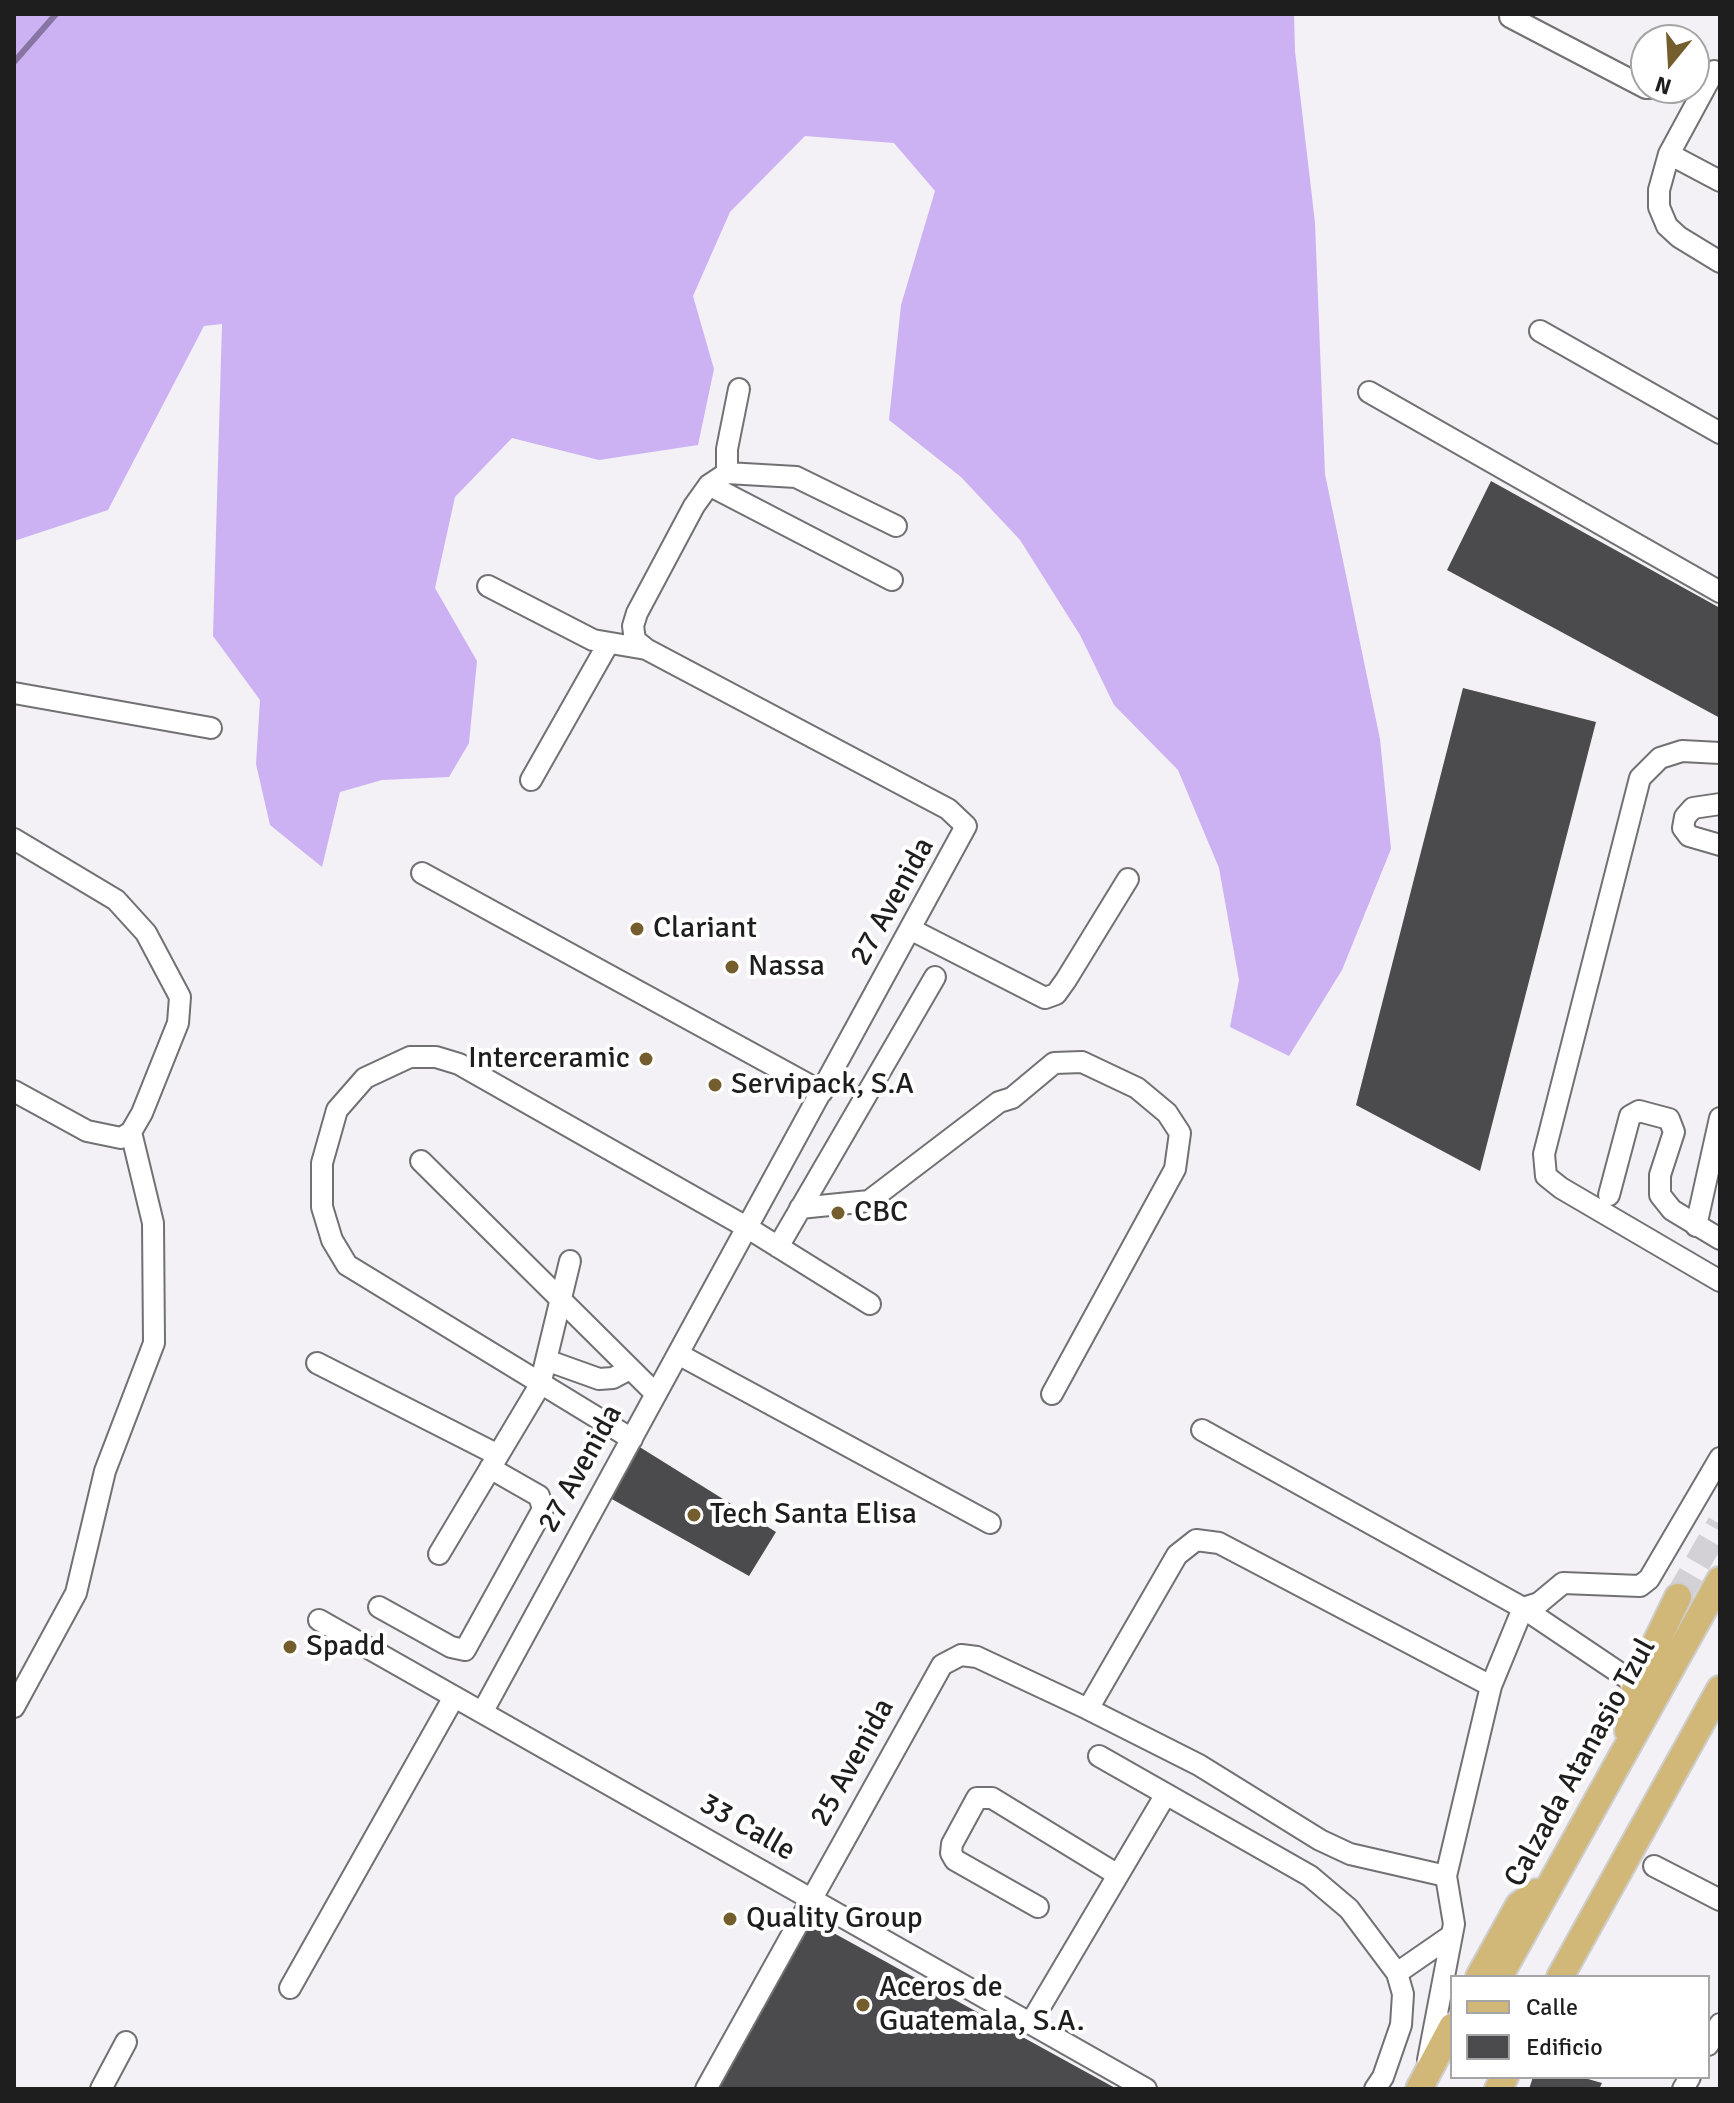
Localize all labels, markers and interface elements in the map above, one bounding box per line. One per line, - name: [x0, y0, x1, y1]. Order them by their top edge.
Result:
- north arrow: [1630, 24, 1710, 104]
- text: N: [1652, 70, 1675, 101]
- street label: 27 Avenida: [843, 832, 943, 972]
- place label: Clariant: [653, 911, 757, 947]
- marker: Clariant: [628, 920, 646, 938]
- place label: Nassa: [748, 949, 825, 985]
- marker: Nassa: [723, 958, 741, 976]
- place label: Interceramic: [468, 1041, 630, 1077]
- marker: Interceramic: [637, 1050, 655, 1068]
- place label: Servipack, S.A: [731, 1067, 914, 1103]
- marker: Servipack, S.A: [706, 1076, 724, 1094]
- place label: CBC: [854, 1195, 908, 1231]
- marker: CBC: [829, 1204, 847, 1222]
- street label: 27 Avenida: [531, 1399, 631, 1539]
- place label: Tech Santa Elisa: [710, 1497, 917, 1533]
- marker: Tech Santa Elisa: [685, 1506, 703, 1524]
- place label: Spadd: [306, 1629, 385, 1665]
- street label: Calzada Atanasio Tzul: [1498, 1632, 1664, 1894]
- marker: Spadd: [281, 1638, 299, 1656]
- street label: 25 Avenida: [803, 1693, 903, 1833]
- street label: 33 Calle: [693, 1786, 801, 1870]
- place label: Quality Group: [746, 1901, 923, 1937]
- marker: Quality Group: [721, 1910, 739, 1928]
- place label: Aceros de Guatemala, S.A.: [879, 1970, 1085, 2040]
- legend: [1450, 1975, 1710, 2079]
- text: Calle: [1526, 1992, 1578, 2022]
- marker: Aceros de Guatemala, S.A.: [854, 1996, 872, 2014]
- text: Edificio: [1526, 2032, 1603, 2062]

